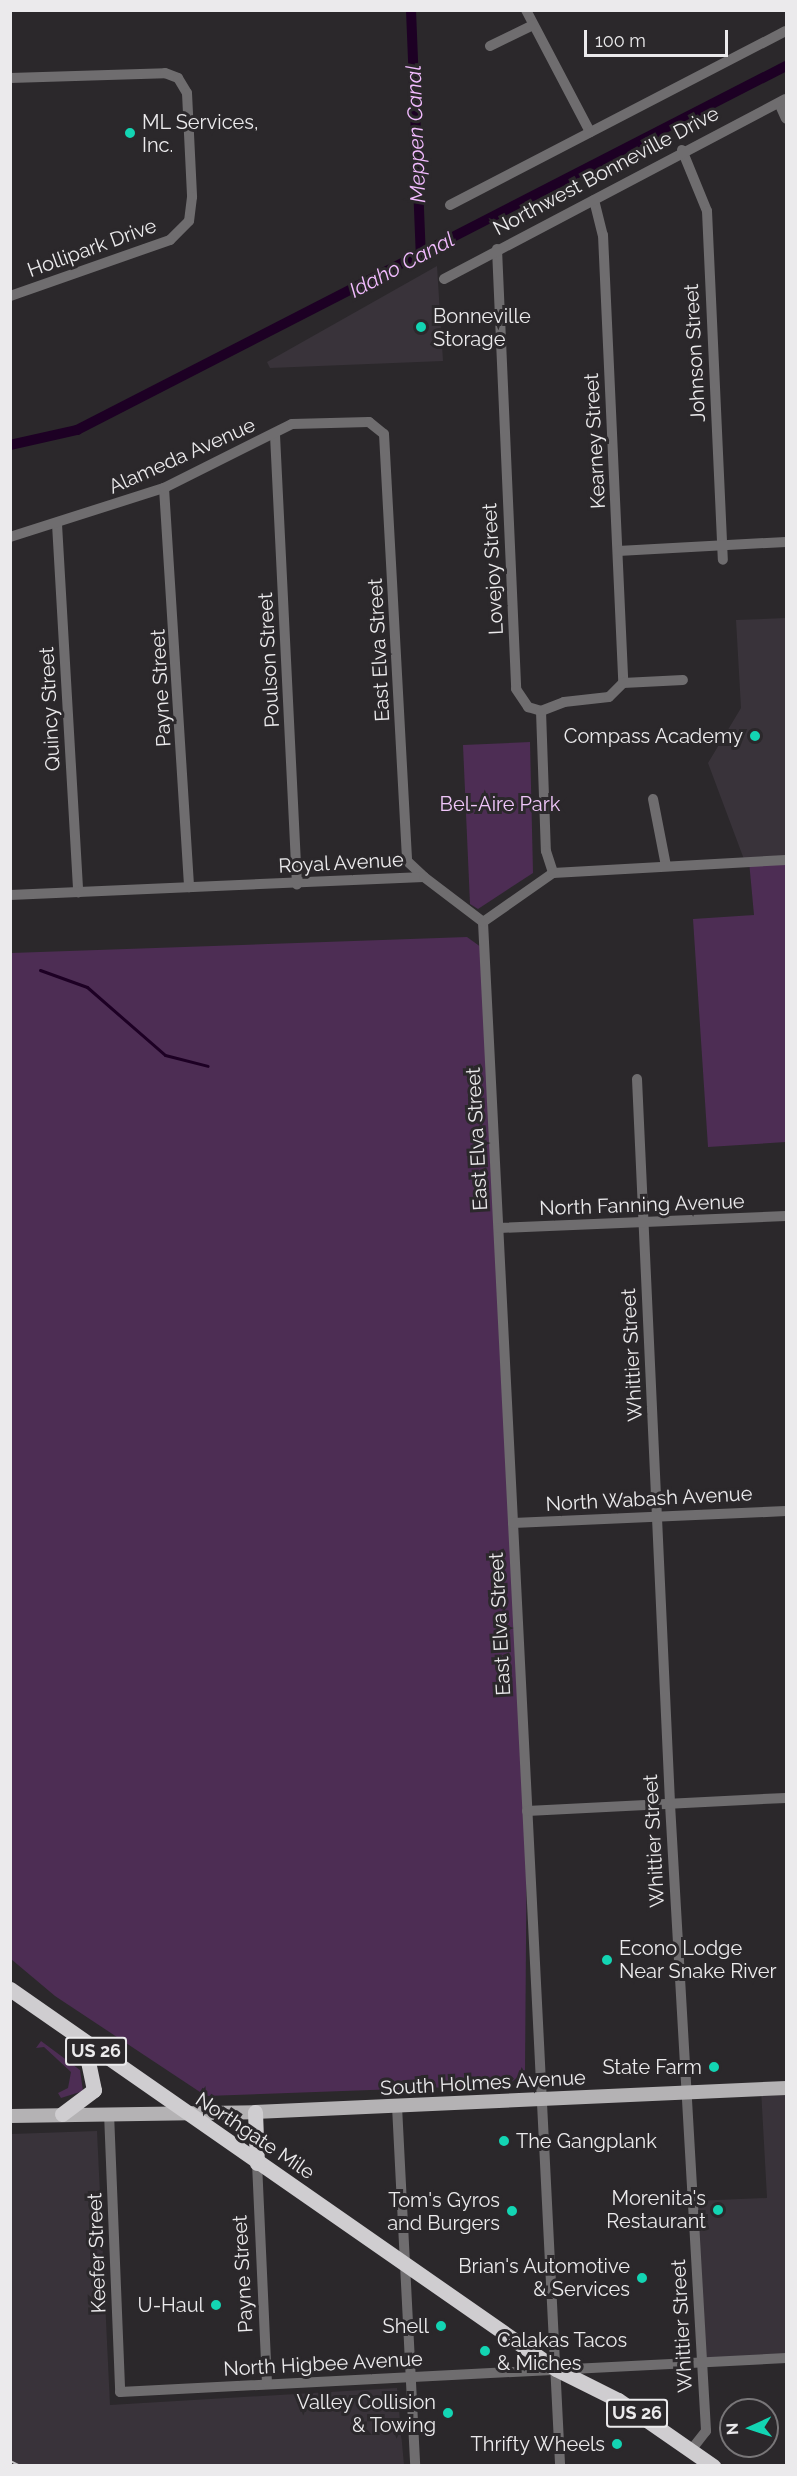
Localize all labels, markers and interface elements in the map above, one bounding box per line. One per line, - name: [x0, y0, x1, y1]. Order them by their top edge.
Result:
- scale bar: [587, 18, 731, 56]
- text: 100 m: [595, 30, 646, 51]
- water label: Meppen Canal: [401, 65, 431, 203]
- street label: Northwest Bonneville Drive: [489, 101, 723, 241]
- place label: ML Services, Inc.: [142, 110, 259, 157]
- marker: ML Services, Inc.: [123, 126, 137, 140]
- street label: Hollipark Drive: [24, 214, 160, 282]
- water label: Idaho Canal: [345, 227, 459, 303]
- street label: Johnson Street: [679, 283, 711, 423]
- place label: Bonneville Storage: [433, 304, 531, 351]
- marker: Bonneville Storage: [414, 320, 428, 334]
- street label: Kearney Street: [579, 372, 611, 510]
- street label: Alameda Avenue: [105, 413, 259, 499]
- street label: Lovejoy Street: [478, 502, 508, 636]
- street label: East Elva Street: [363, 578, 395, 722]
- street label: Poulson Street: [253, 592, 285, 728]
- street label: Payne Street: [146, 629, 176, 747]
- street label: Quincy Street: [35, 646, 65, 772]
- place label: Compass Academy: [563, 724, 743, 748]
- marker: Compass Academy: [748, 729, 762, 743]
- park label: Bel-Aire Park: [440, 792, 560, 816]
- street label: Royal Avenue: [277, 848, 405, 878]
- street label: East Elva Street: [461, 1067, 493, 1211]
- street label: North Fanning Avenue: [539, 1189, 745, 1221]
- street label: Whittier Street: [617, 1287, 647, 1423]
- street label: North Wabash Avenue: [544, 1482, 754, 1516]
- street label: East Elva Street: [484, 1552, 516, 1696]
- street label: Whittier Street: [639, 1773, 669, 1909]
- place label: Econo Lodge Near Snake River: [619, 1936, 777, 1983]
- marker: Econo Lodge Near Snake River: [600, 1953, 614, 1967]
- road number: US 26: [64, 2036, 128, 2066]
- place label: State Farm: [602, 2055, 702, 2079]
- marker: State Farm: [707, 2060, 721, 2074]
- street label: South Holmes Avenue: [379, 2066, 587, 2100]
- street label: Northgate Mile: [191, 2087, 319, 2185]
- place label: The Gangplank: [516, 2129, 657, 2153]
- marker: The Gangplank: [497, 2134, 511, 2148]
- place label: Morenita's Restaurant: [606, 2186, 706, 2233]
- place label: Tom's Gyros and Burgers: [387, 2188, 500, 2235]
- street label: Keefer Street: [83, 2192, 111, 2314]
- marker: Morenita's Restaurant: [711, 2203, 725, 2217]
- marker: Tom's Gyros and Burgers: [505, 2204, 519, 2218]
- street label: Payne Street: [228, 2215, 258, 2333]
- place label: Brian's Automotive & Services: [458, 2254, 630, 2301]
- street label: Whittier Street: [667, 2258, 697, 2394]
- marker: Brian's Automotive & Services: [635, 2271, 649, 2285]
- place label: U-Haul: [138, 2293, 204, 2317]
- marker: U-Haul: [209, 2298, 223, 2312]
- place label: Shell: [383, 2314, 429, 2338]
- marker: Shell: [434, 2319, 448, 2333]
- place label: Calakas Tacos & Miches: [497, 2328, 628, 2375]
- marker: Calakas Tacos & Miches: [478, 2344, 492, 2358]
- street label: North Higbee Avenue: [222, 2347, 424, 2381]
- place label: Valley Collision & Towing: [296, 2390, 436, 2437]
- road number: US 26: [606, 2398, 668, 2428]
- north arrow: [719, 2398, 779, 2458]
- marker: Valley Collision & Towing: [441, 2406, 455, 2420]
- text: N: [723, 2422, 742, 2435]
- place label: Thrifty Wheels: [469, 2432, 605, 2456]
- marker: Thrifty Wheels: [610, 2437, 624, 2451]

